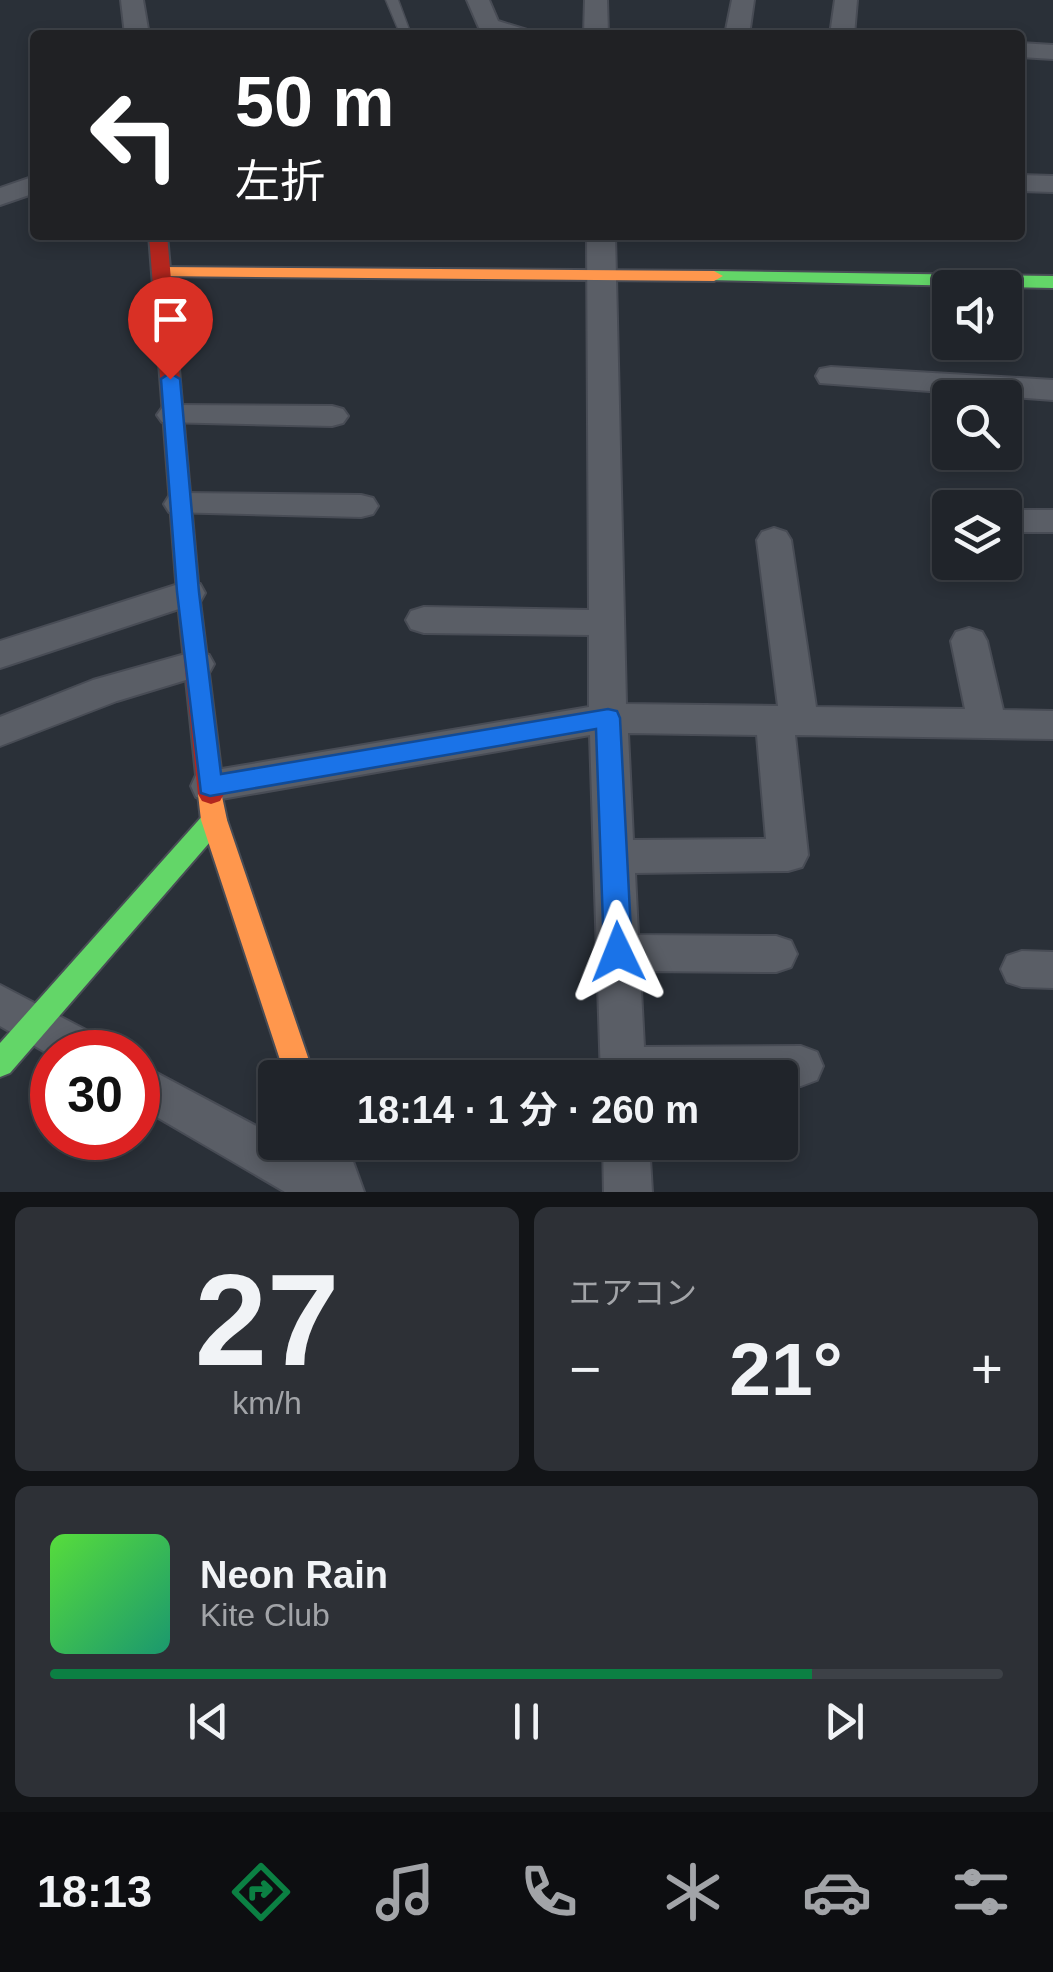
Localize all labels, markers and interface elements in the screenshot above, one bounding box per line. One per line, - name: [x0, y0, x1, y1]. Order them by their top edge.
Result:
- text: 50 m: [235, 63, 395, 141]
- icon: left: [70, 70, 200, 200]
- text: 左折: [235, 156, 325, 207]
- map controls: [932, 270, 1022, 580]
- button: sound: [932, 270, 1022, 360]
- pin: [128, 277, 213, 380]
- icon: arrive: [143, 292, 198, 347]
- button: search: [932, 380, 1022, 470]
- button: layers: [932, 490, 1022, 580]
- position arrow: [566, 900, 670, 1004]
- speed limit sign: 30: [30, 1030, 160, 1160]
- text: 18:14 · 1 分 · 260 m: [357, 1089, 699, 1131]
- text: 27: [195, 1247, 339, 1393]
- text: エアコン: [569, 1275, 697, 1311]
- text: 21°: [729, 1327, 843, 1411]
- text: −: [569, 1338, 601, 1400]
- text: +: [971, 1338, 1003, 1400]
- text: km/h: [232, 1385, 302, 1421]
- text: Neon Rain: [200, 1554, 388, 1596]
- text: Kite Club: [200, 1597, 330, 1633]
- icon: previous: [181, 1694, 236, 1749]
- icon: pause: [499, 1694, 554, 1749]
- icon: next: [817, 1694, 872, 1749]
- icon: directions: [226, 1857, 296, 1927]
- icon: music: [370, 1857, 440, 1927]
- icon: phone: [514, 1857, 584, 1927]
- icon: climate: [658, 1857, 728, 1927]
- icon: car: [802, 1857, 872, 1927]
- icon: filters: [946, 1857, 1016, 1927]
- text: 18:13: [37, 1866, 152, 1917]

